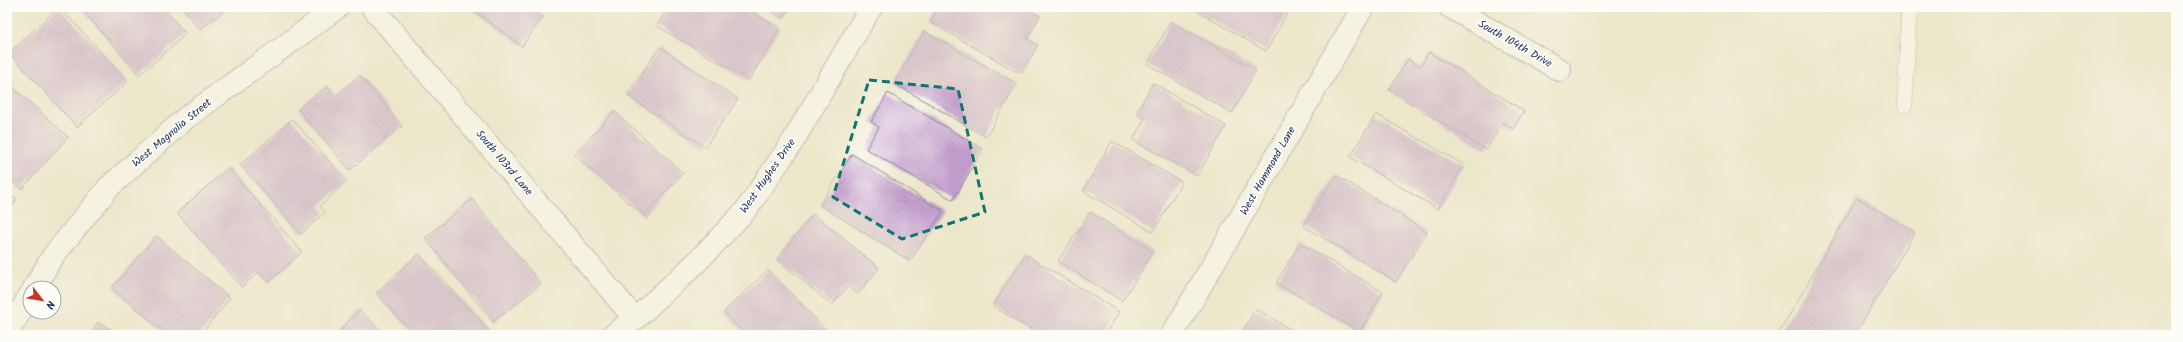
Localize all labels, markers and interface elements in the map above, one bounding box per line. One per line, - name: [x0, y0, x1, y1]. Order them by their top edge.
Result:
- street label: South 104th Drive: [1474, 15, 1556, 73]
- street label: West Magnolia Street: [128, 94, 217, 172]
- street label: West Hammond Lane: [1235, 123, 1301, 219]
- street label: South 103rd Lane: [471, 126, 537, 200]
- street label: West Hughes Drive: [735, 135, 801, 217]
- north arrow: [22, 280, 62, 320]
- text: N: [40, 297, 59, 312]

